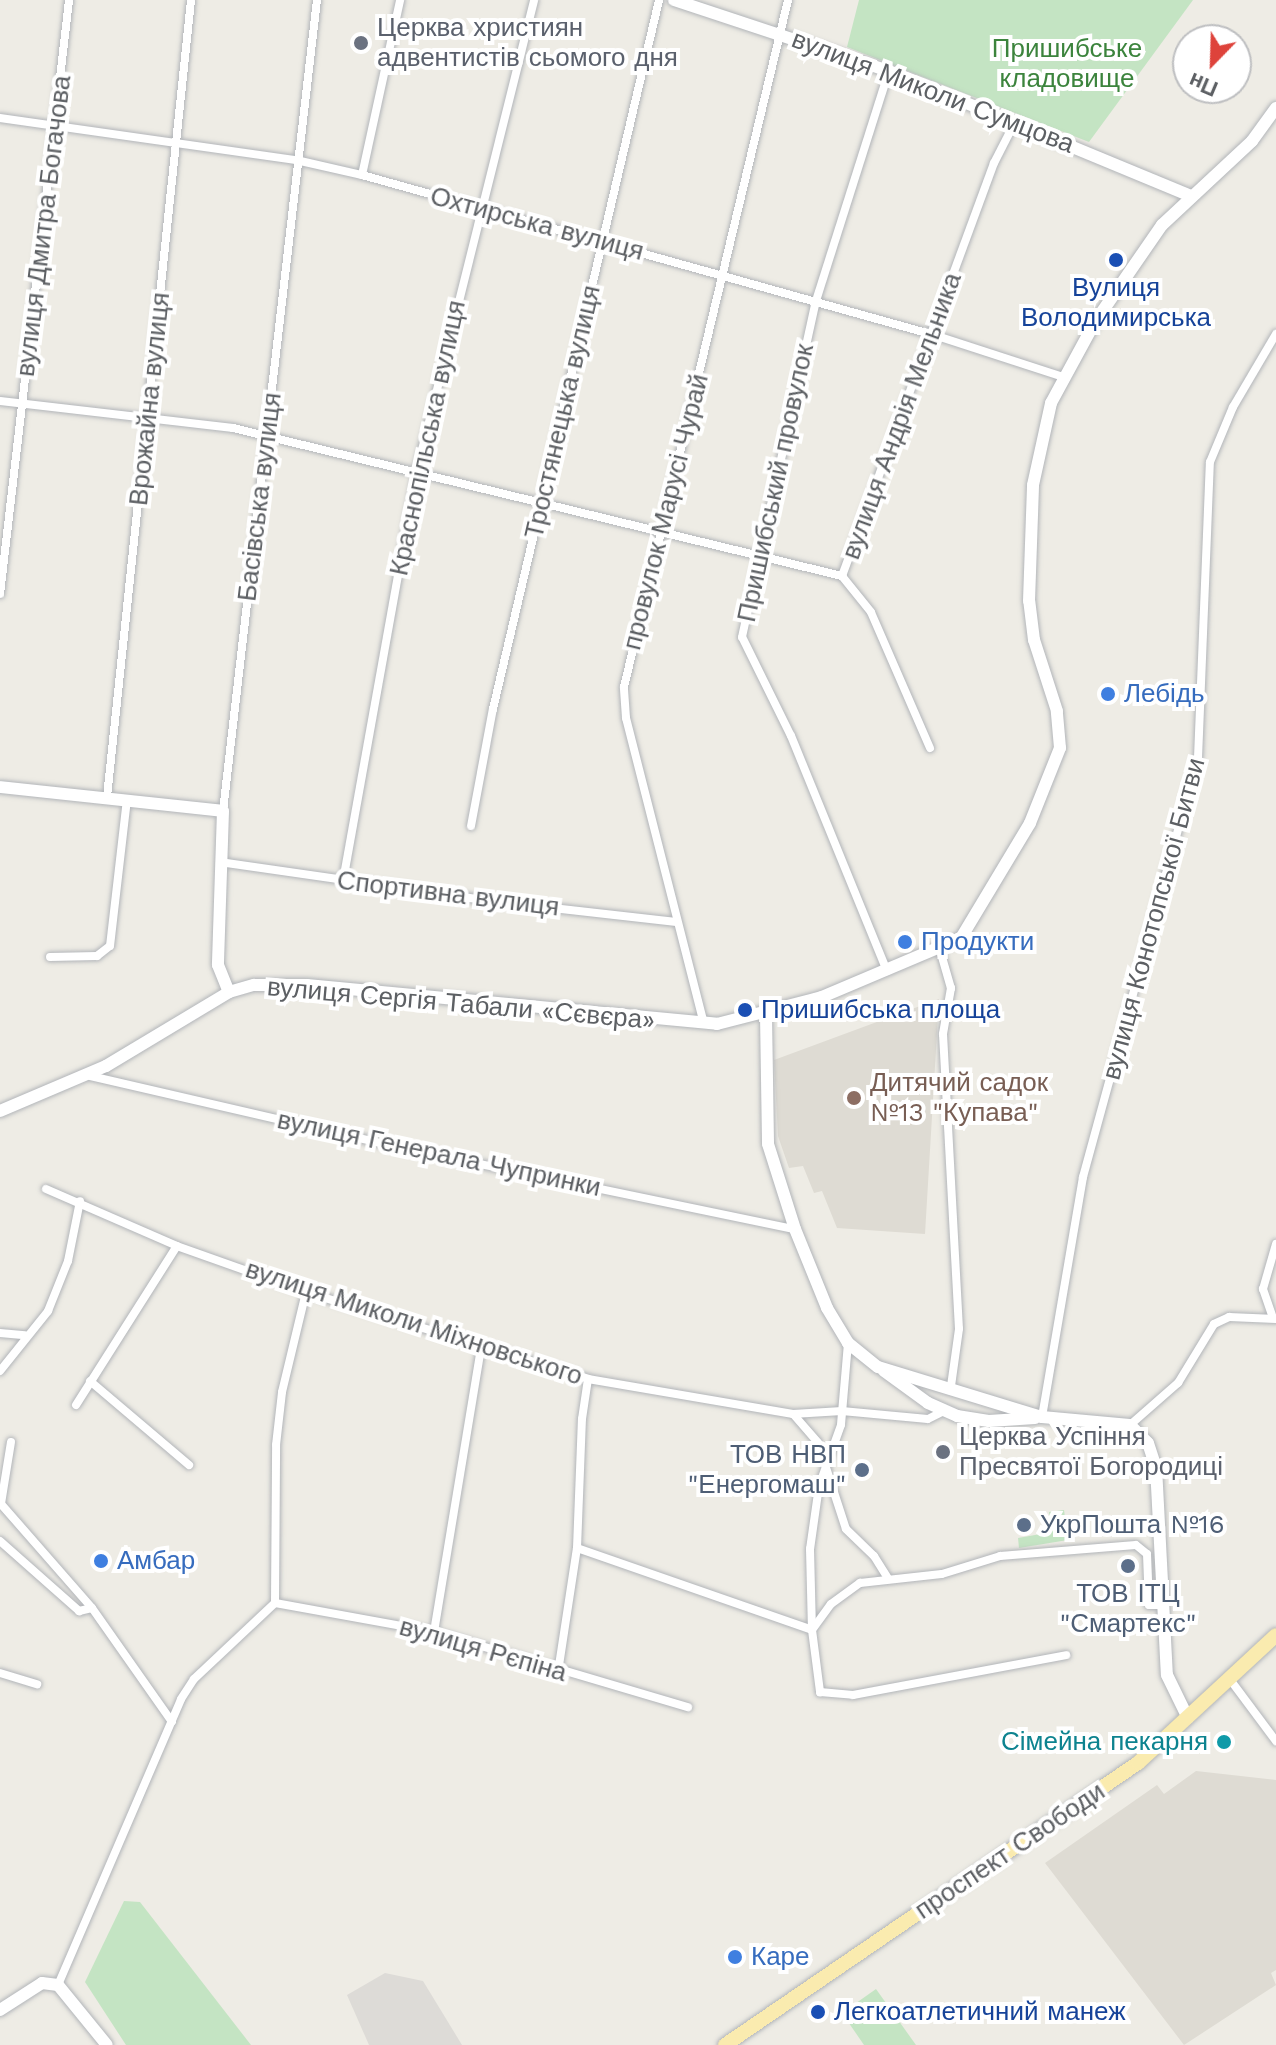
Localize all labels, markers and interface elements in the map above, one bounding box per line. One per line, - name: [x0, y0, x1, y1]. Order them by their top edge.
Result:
- place label: Церква християн адвентистів сьомого дня: [377, 12, 678, 74]
- street label: вулиця Миколи Сумцова: [787, 24, 1079, 160]
- north arrow: [1172, 24, 1252, 104]
- park label: Пришибське кладовище: [992, 33, 1142, 94]
- marker: Церква християн адвентистів сьомого дня: [352, 34, 370, 52]
- text: Пн: [1185, 68, 1221, 102]
- street label: вулиця Дмитра Богачова: [10, 74, 78, 378]
- street label: Охтирська вулиця: [427, 181, 647, 267]
- marker: Вулиця Володимирська: [1107, 251, 1125, 269]
- street label: вулиця Андрія Мельника: [836, 268, 968, 564]
- place label: Вулиця Володимирська: [1021, 272, 1211, 334]
- street label: Тростянецька вулиця: [519, 282, 607, 542]
- street label: Врожайна вулиця: [123, 291, 177, 507]
- street label: Краснопільська вулиця: [384, 298, 472, 578]
- street label: Пришибський провулок: [731, 341, 821, 625]
- street label: провулок Марусі Чурай: [617, 371, 715, 653]
- street label: Басівська вулиця: [232, 391, 288, 603]
- place label: Лебідь: [1124, 678, 1205, 710]
- marker: Лебідь: [1099, 685, 1117, 703]
- street label: вулиця Конотопської Битви: [1096, 755, 1212, 1083]
- street label: Спортивна вулиця: [335, 865, 561, 923]
- place label: Продукти: [921, 926, 1034, 958]
- marker: Продукти: [896, 933, 914, 951]
- street label: вулиця Сергія Табали «Сєвєра»: [266, 971, 656, 1037]
- place label: Пришибська площа: [761, 994, 1000, 1026]
- marker: Пришибська площа: [736, 1001, 754, 1019]
- place label: Дитячий садок №13 "Купава": [870, 1067, 1048, 1128]
- marker: Дитячий садок №13 "Купава": [845, 1089, 863, 1107]
- street label: вулиця Генерала Чупринки: [274, 1104, 604, 1204]
- street label: вулиця Миколи Міхновського: [242, 1254, 586, 1392]
- place label: Церква Успіння Пресвятої Богородиці: [959, 1421, 1223, 1482]
- place label: ТОВ НВП "Енергомаш": [688, 1439, 846, 1500]
- marker: Церква Успіння Пресвятої Богородиці: [934, 1443, 952, 1461]
- marker: ТОВ НВП "Енергомаш": [853, 1461, 871, 1479]
- place label: УкрПошта №16: [1040, 1509, 1225, 1541]
- marker: УкрПошта №16: [1015, 1516, 1033, 1534]
- place label: Амбар: [117, 1545, 195, 1577]
- marker: Амбар: [92, 1552, 110, 1570]
- marker: ТОВ ІТЦ "Смартекс": [1119, 1557, 1137, 1575]
- place label: ТОВ ІТЦ "Смартекс": [1060, 1578, 1196, 1640]
- street label: вулиця Рєпіна: [396, 1611, 570, 1689]
- place label: Сімейна пекарня: [1001, 1726, 1208, 1758]
- marker: Сімейна пекарня: [1215, 1733, 1233, 1751]
- street label: проспект Свободи: [909, 1776, 1111, 1926]
- place label: Каре: [751, 1941, 810, 1973]
- marker: Каре: [726, 1948, 744, 1966]
- place label: Легкоатлетичний манеж: [834, 1996, 1126, 2028]
- marker: Легкоатлетичний манеж: [809, 2003, 827, 2021]

